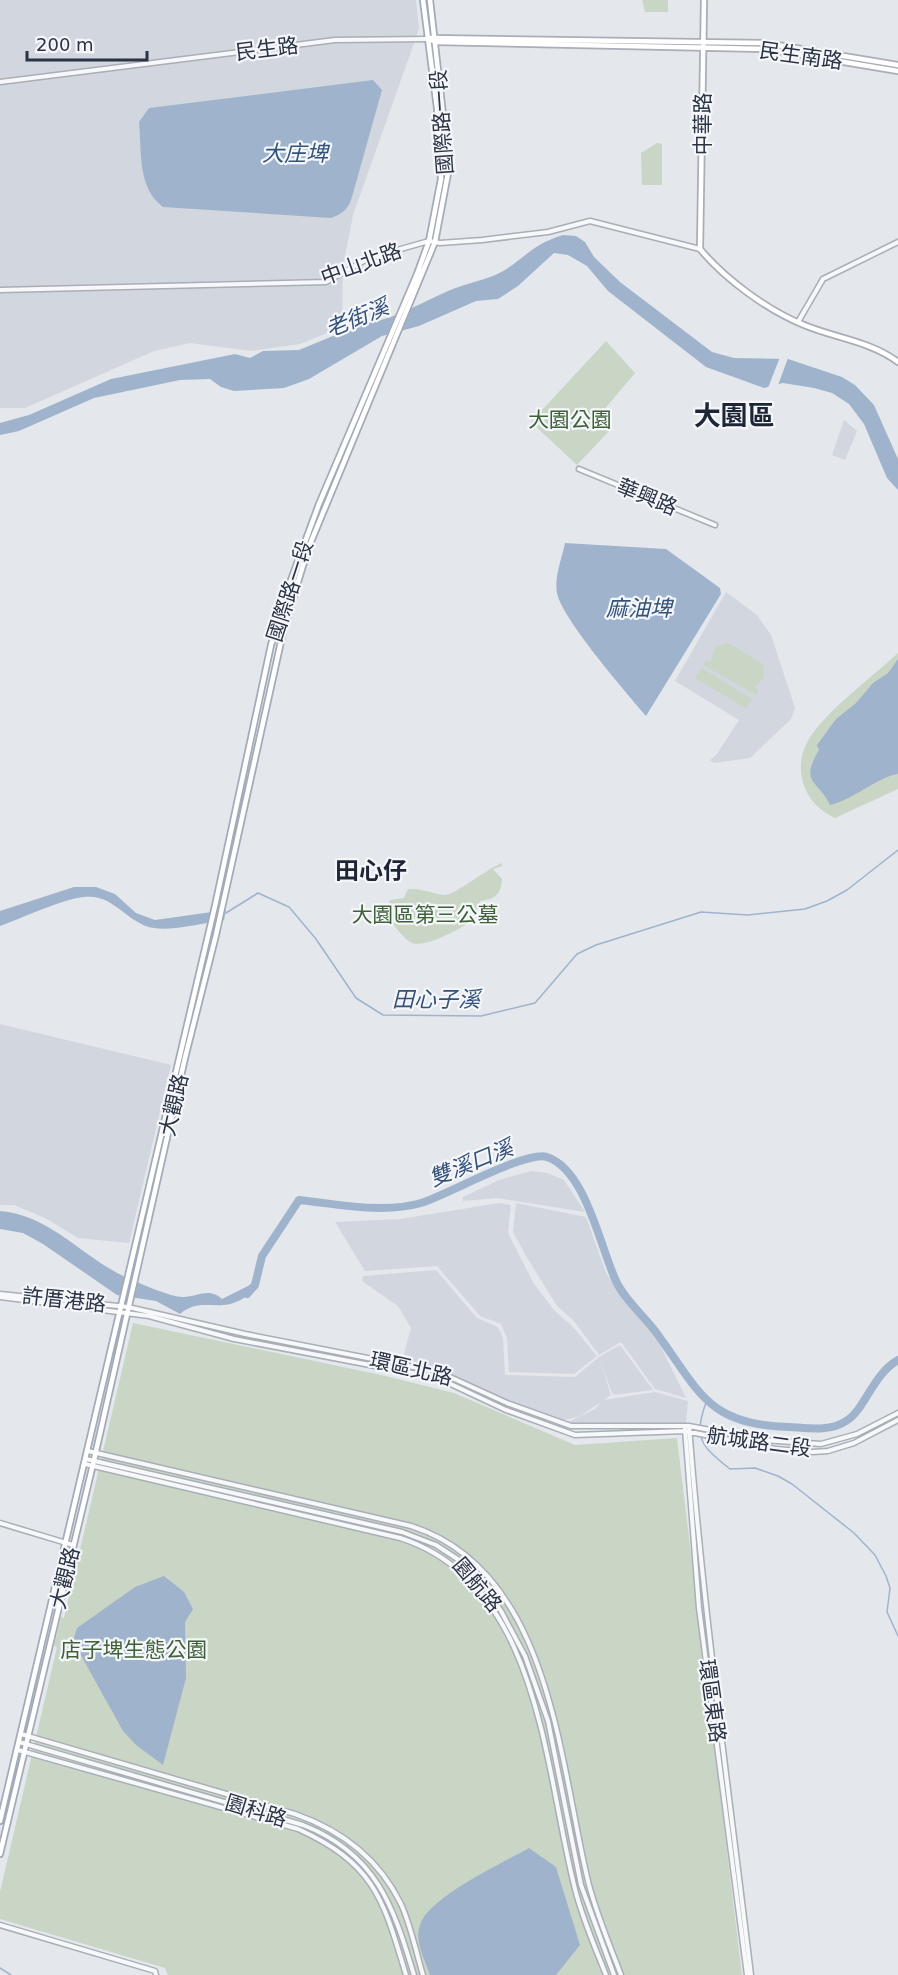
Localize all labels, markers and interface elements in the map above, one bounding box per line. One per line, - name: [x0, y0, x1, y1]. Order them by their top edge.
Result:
- scale bar: [27, 24, 147, 62]
- street label: 民生路: [234, 33, 300, 65]
- text: 200 m: [36, 34, 94, 55]
- street label: 民生南路: [758, 38, 844, 74]
- street label: 國際路一段: [426, 69, 458, 175]
- street label: 中華路: [691, 93, 715, 156]
- water label: 大庄埤: [262, 141, 331, 166]
- street label: 中山北路: [317, 238, 405, 290]
- water label: 老街溪: [322, 293, 395, 342]
- district label: 大園區: [694, 400, 775, 431]
- park label: 大園公園: [528, 408, 612, 432]
- street label: 華興路: [613, 474, 681, 520]
- street label: 國際路一段: [262, 537, 318, 645]
- water label: 麻油埤: [606, 596, 675, 621]
- district label: 田心仔: [335, 857, 407, 885]
- park label: 大園區第三公墓: [352, 903, 499, 927]
- water label: 田心子溪: [392, 987, 483, 1012]
- street label: 大觀路: [155, 1072, 193, 1138]
- water label: 雙溪口溪: [426, 1134, 519, 1191]
- street label: 許厝港路: [21, 1284, 107, 1316]
- street label: 環區北路: [367, 1348, 455, 1390]
- street label: 航城路二段: [705, 1423, 813, 1461]
- street label: 大觀路: [46, 1545, 84, 1611]
- street label: 園航路: [448, 1553, 506, 1617]
- park label: 店子埤生態公園: [61, 1638, 208, 1662]
- street label: 環區東路: [694, 1658, 730, 1744]
- street label: 園科路: [222, 1790, 290, 1832]

